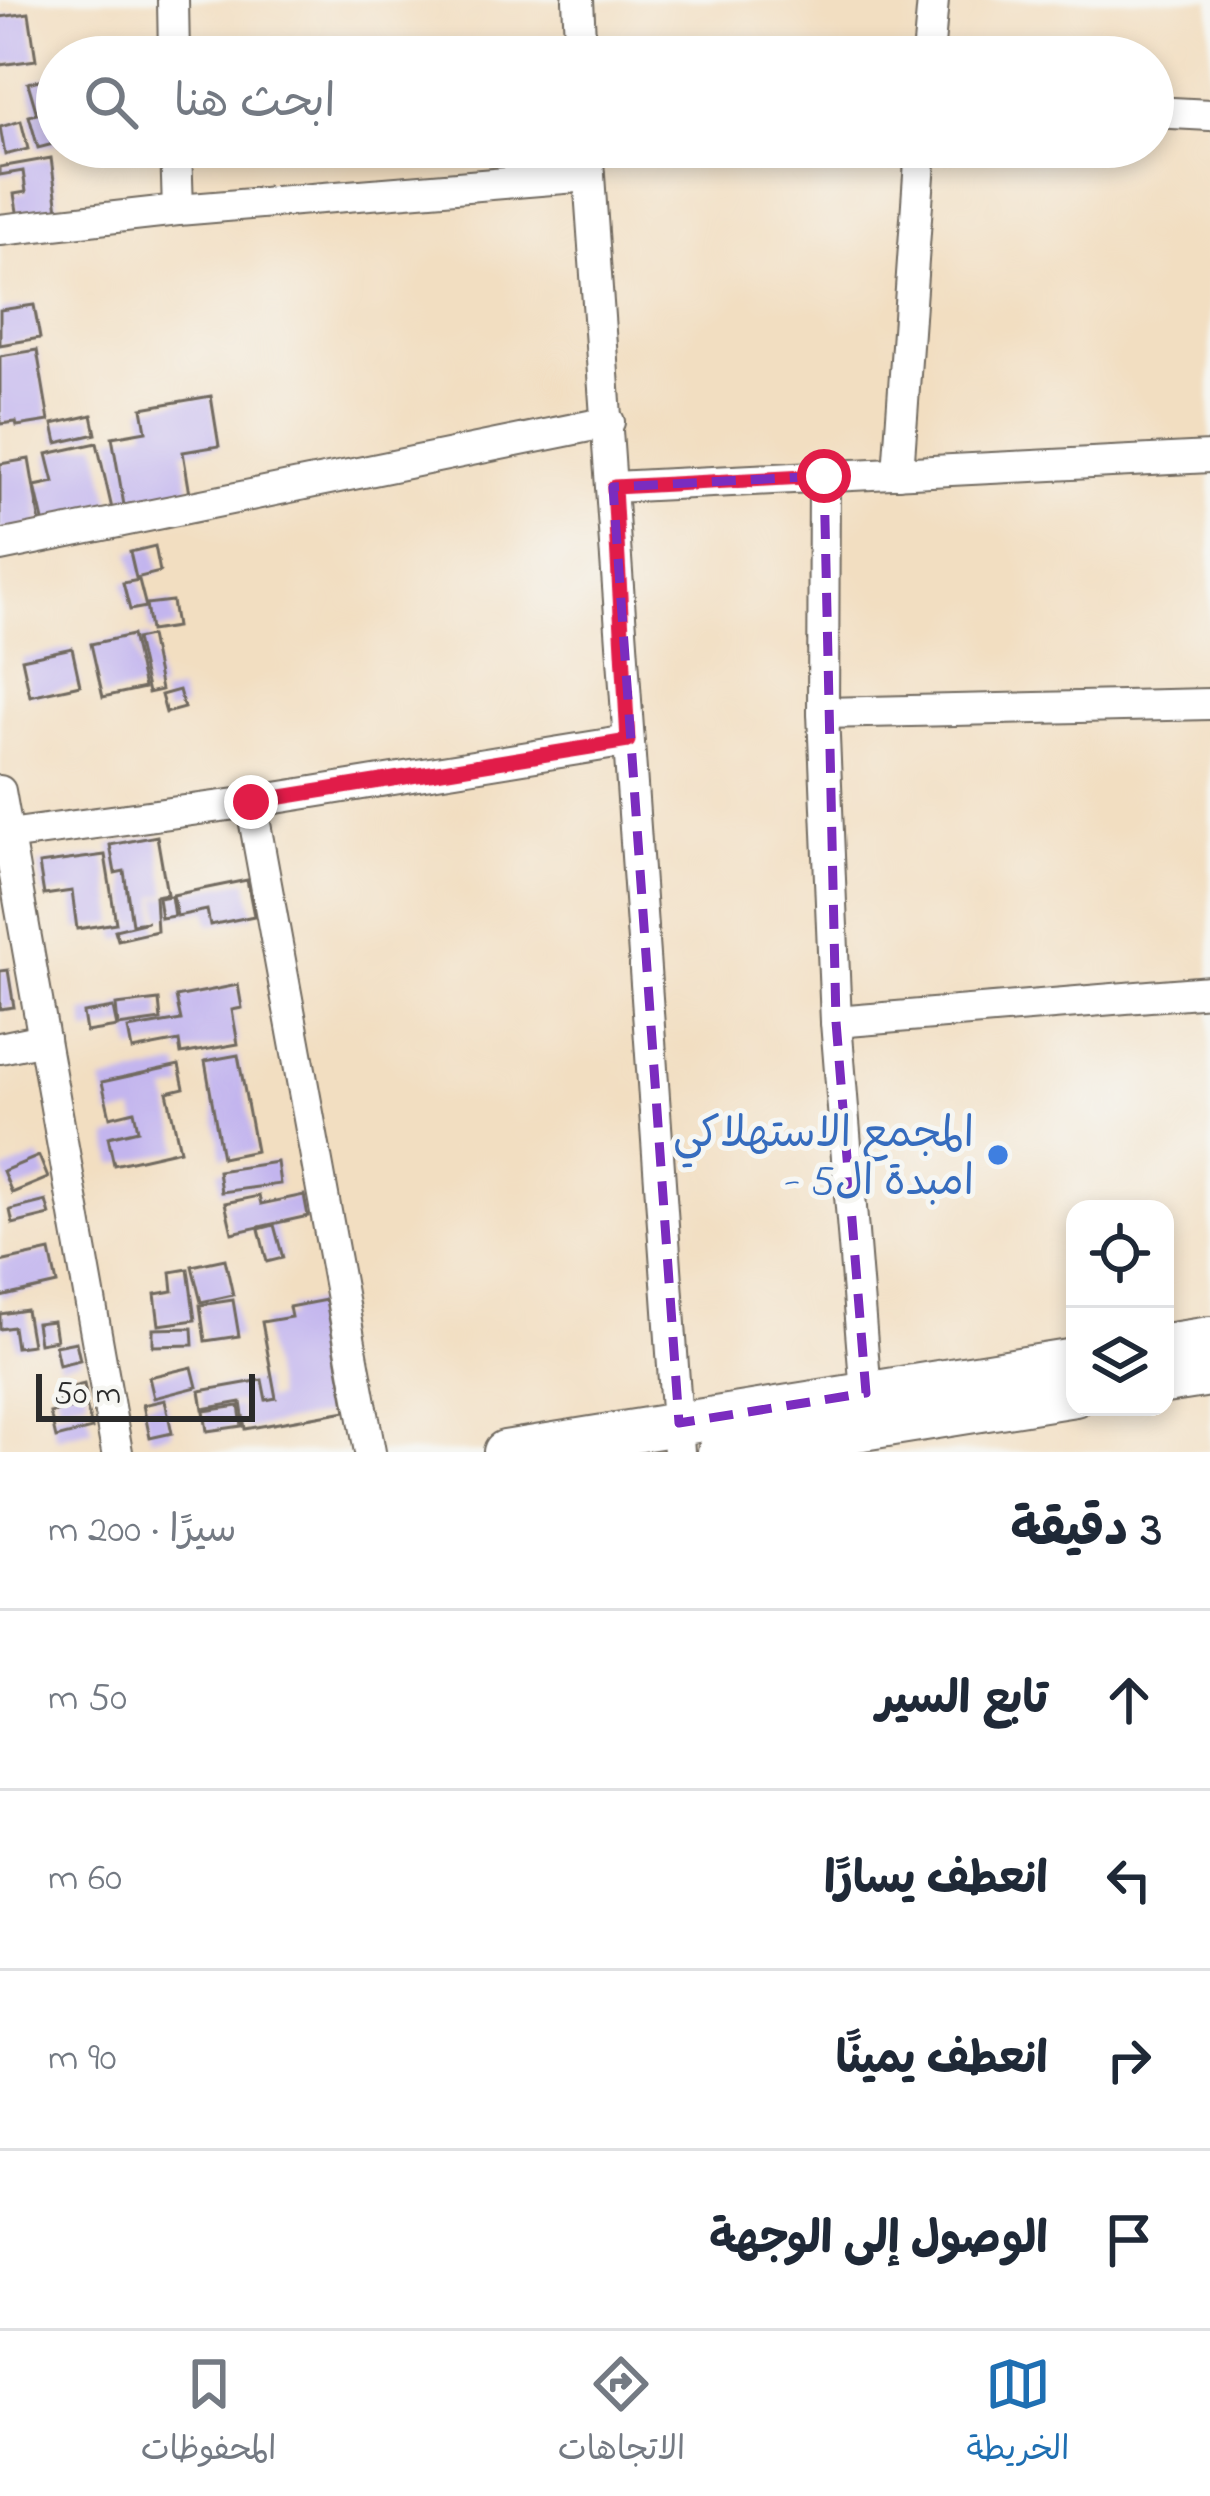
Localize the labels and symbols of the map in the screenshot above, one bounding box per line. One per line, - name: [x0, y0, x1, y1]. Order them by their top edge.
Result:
- route start: [797, 449, 851, 503]
- route end: [224, 775, 278, 829]
- place label: المجمع الاستهلاكي - امبدة ال5: [673, 1105, 974, 1214]
- marker: المجمع الاستهلاكي - امبدة ال5: [985, 1142, 1011, 1168]
- scale bar: [36, 1368, 255, 1421]

